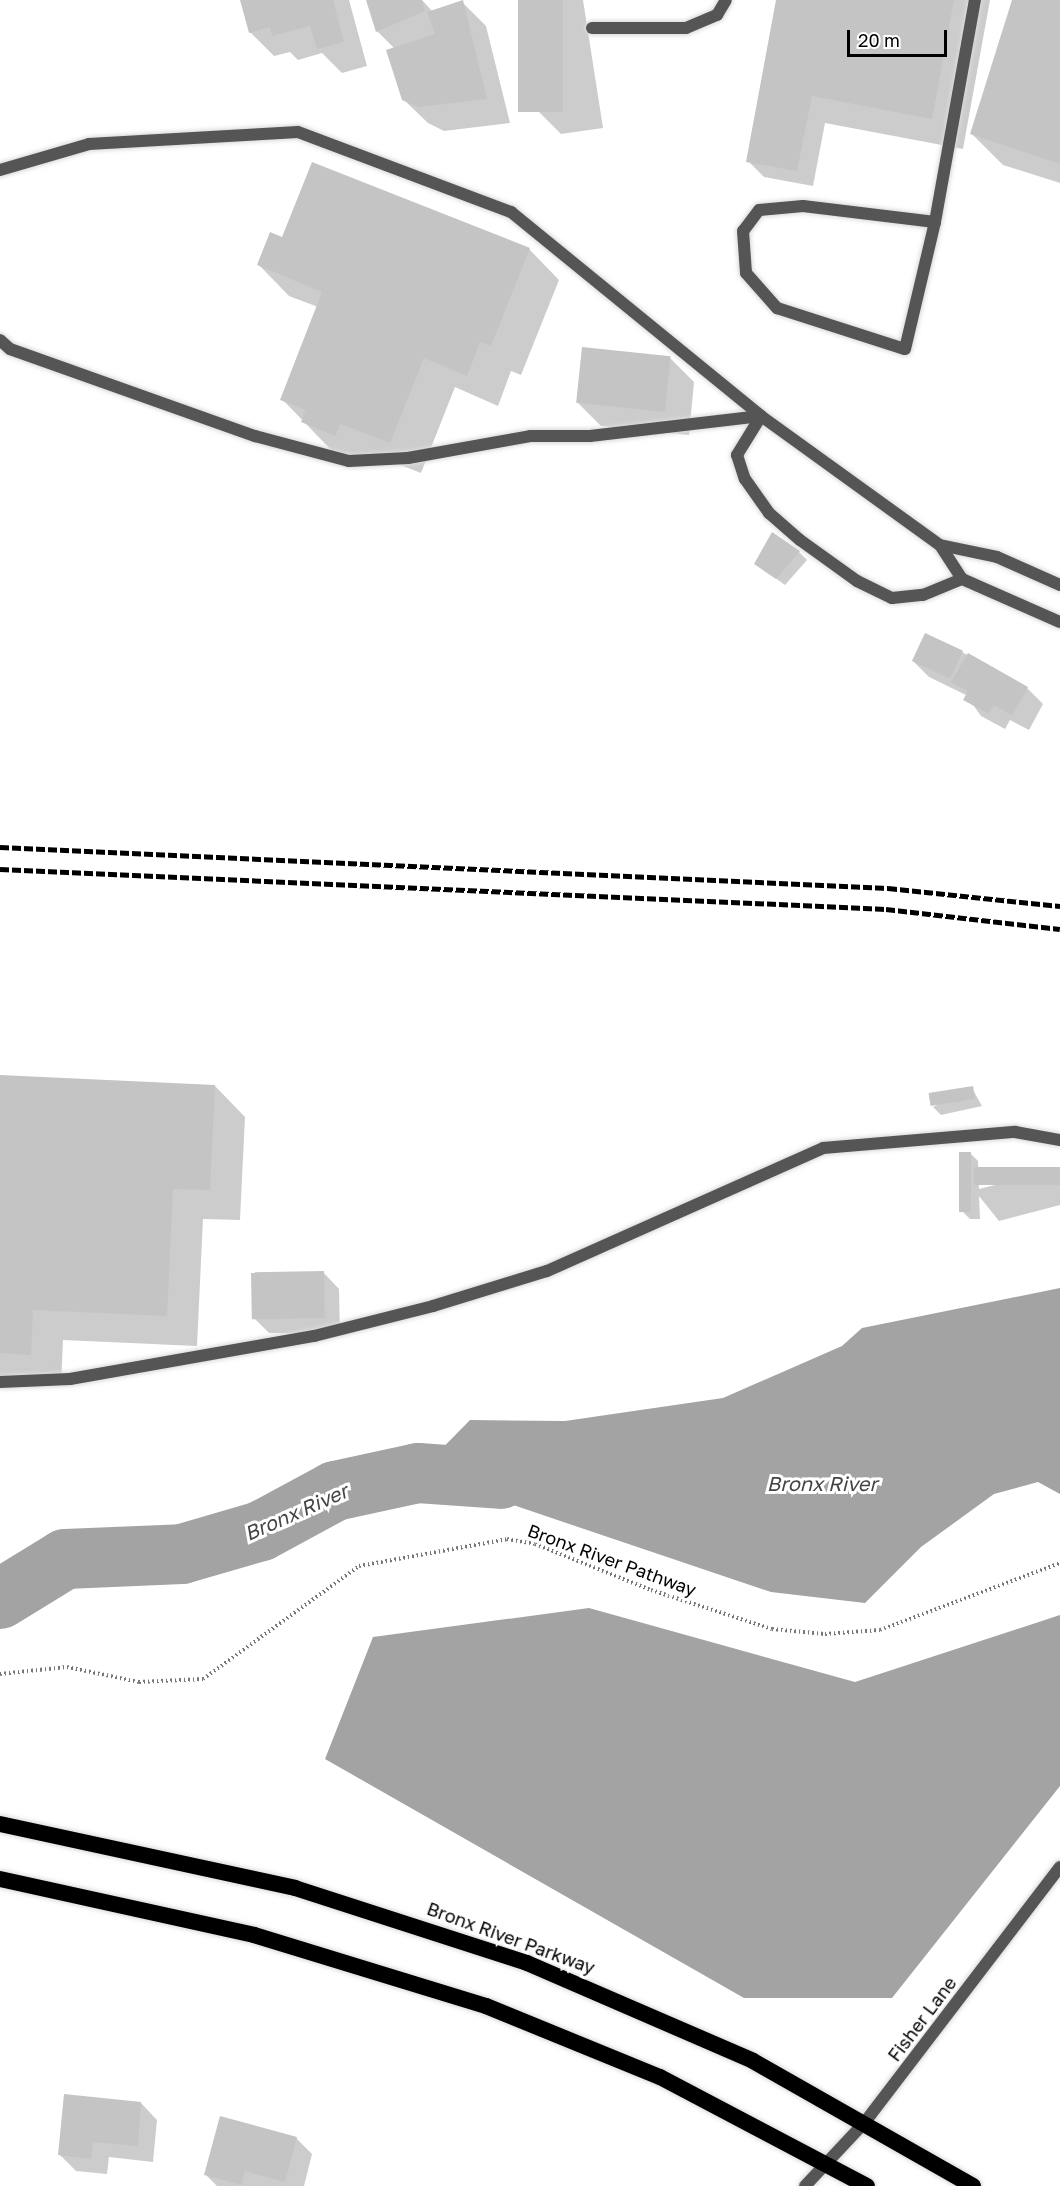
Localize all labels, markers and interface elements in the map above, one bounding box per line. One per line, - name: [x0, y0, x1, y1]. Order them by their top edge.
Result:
- scale bar: [850, 18, 950, 56]
- text: 20 m: [858, 29, 900, 51]
- water label: Bronx River: [767, 1471, 877, 1495]
- water label: Bronx River: [241, 1479, 351, 1545]
- street label: Bronx River Pathway: [525, 1519, 699, 1601]
- street label: Bronx River Parkway: [424, 1898, 598, 1978]
- street label: Fisher Lane: [883, 1972, 961, 2066]

